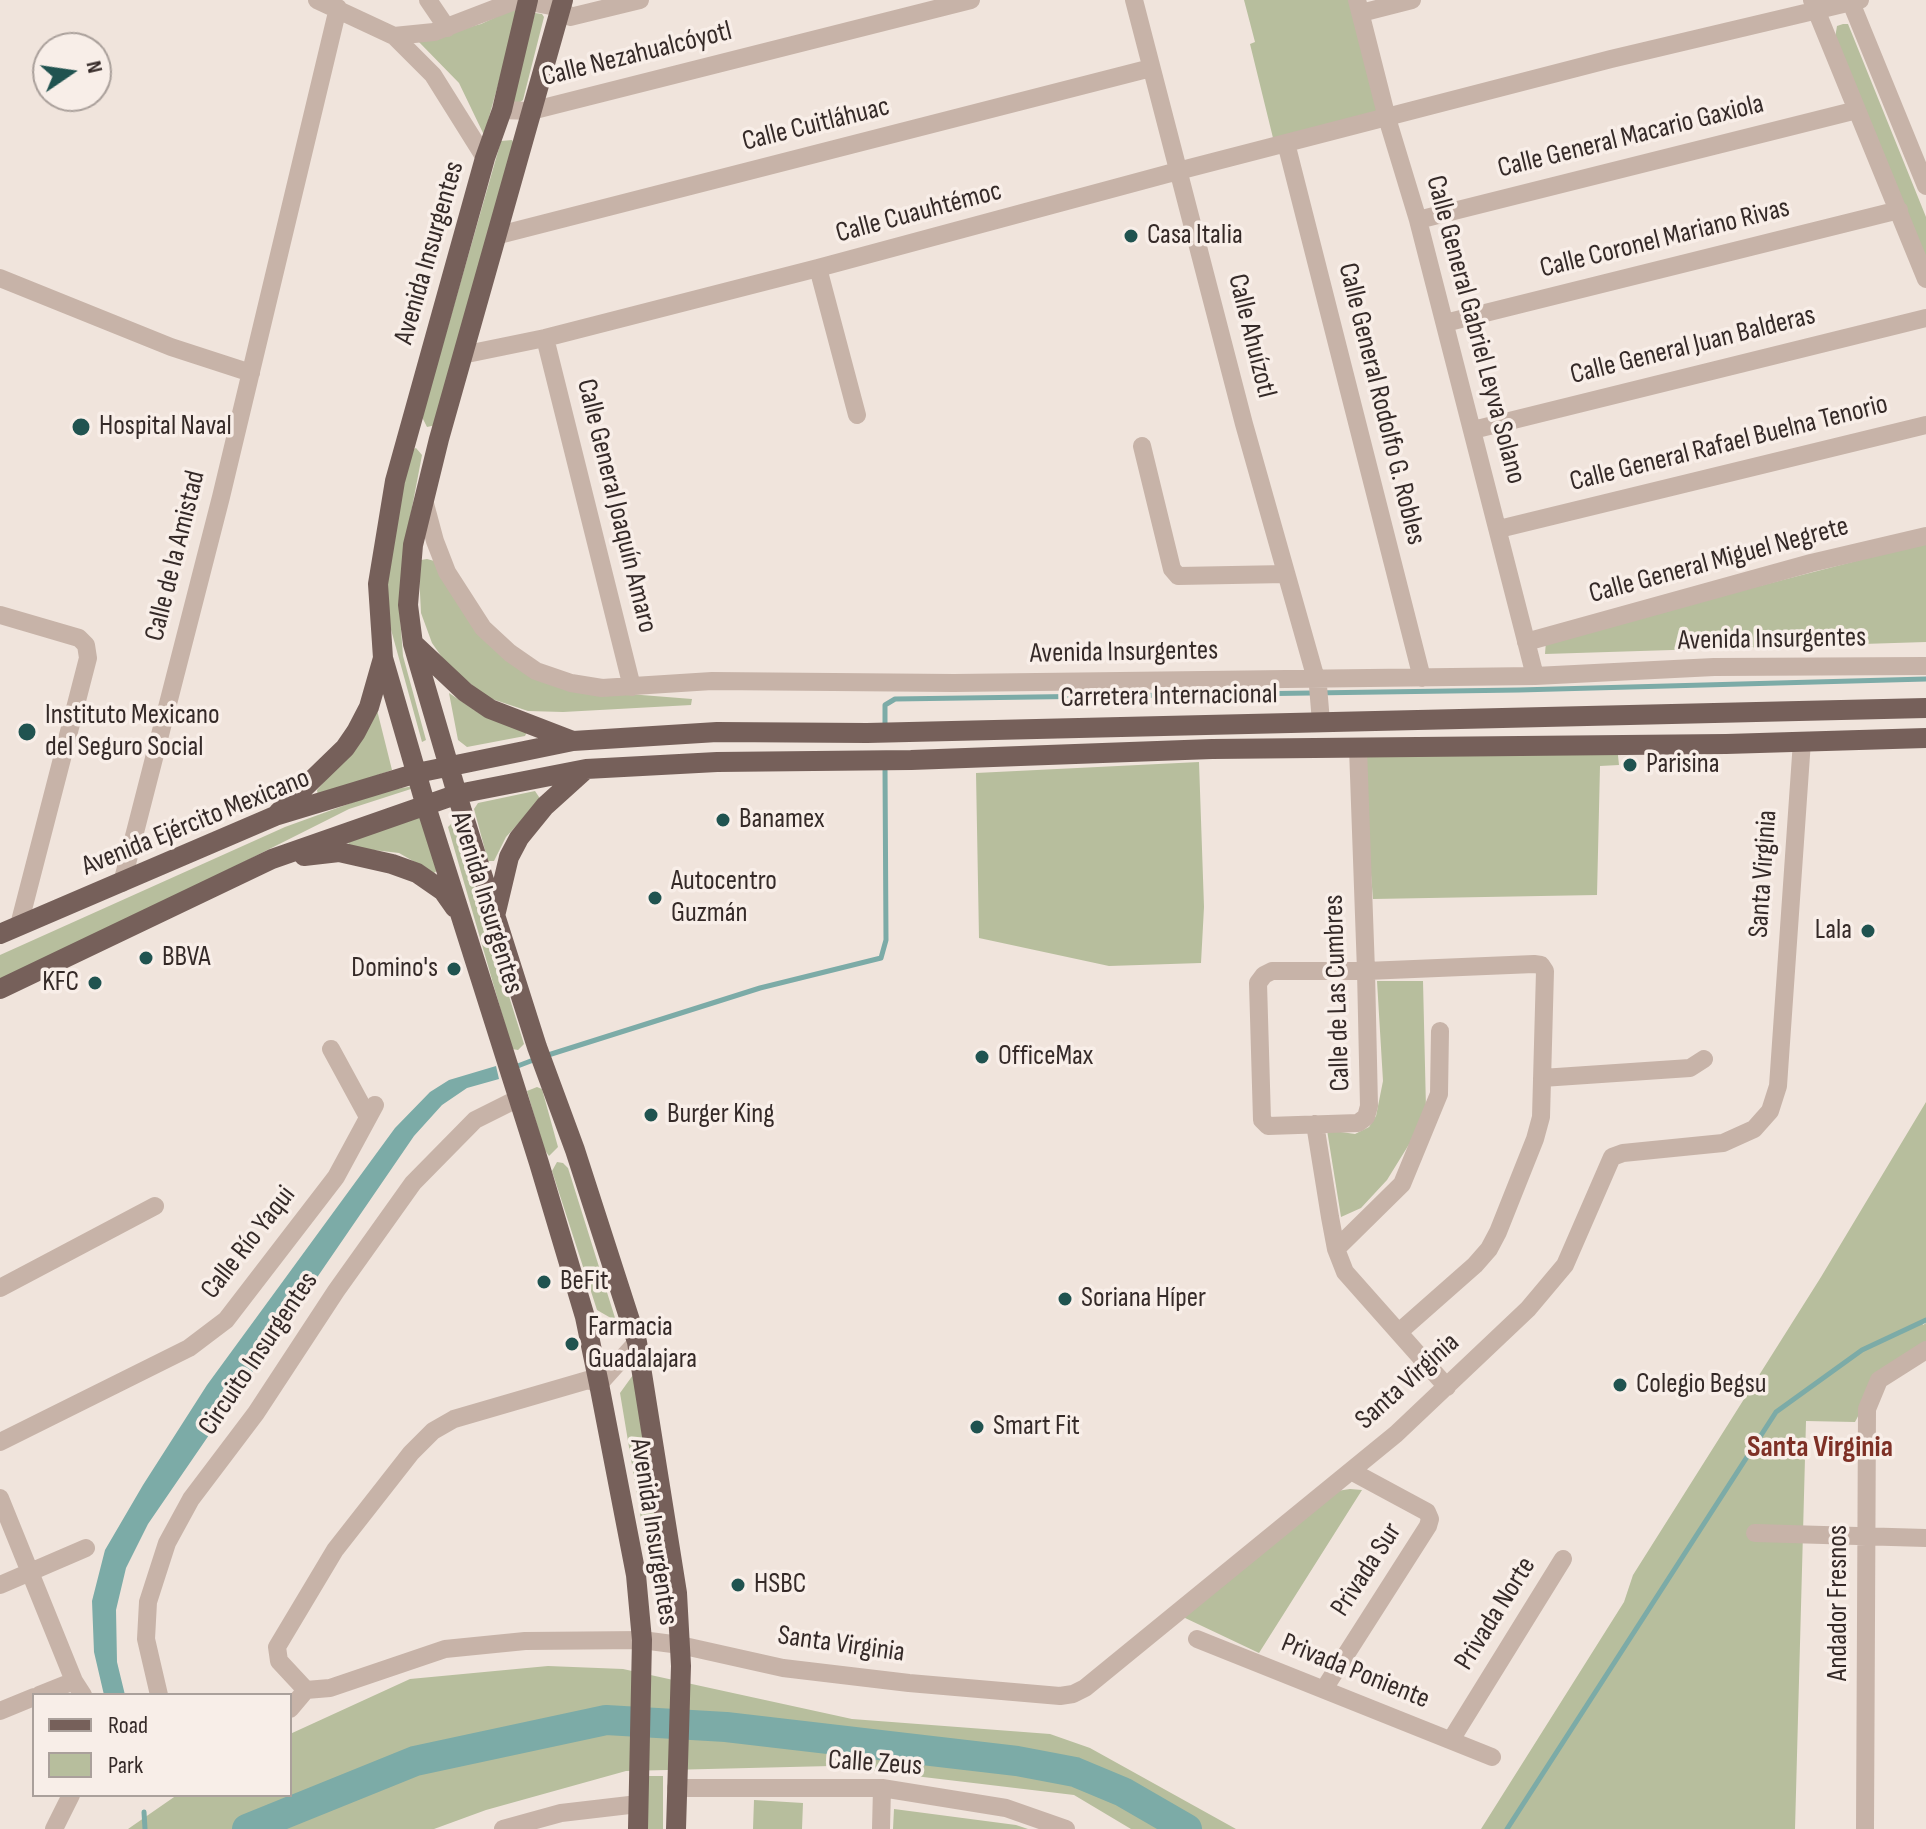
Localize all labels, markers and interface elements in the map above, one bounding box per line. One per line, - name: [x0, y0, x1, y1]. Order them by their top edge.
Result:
- street label: Calle Nezahualcóyotl: [539, 15, 735, 95]
- north arrow: [32, 32, 112, 112]
- text: N: [79, 58, 108, 76]
- street label: Calle General Macario Gaxiola: [1495, 88, 1767, 186]
- street label: Calle Cuitláhuac: [739, 90, 893, 160]
- street label: Avenida Insurgentes: [388, 158, 472, 348]
- street label: Calle General Gabriel Leyva Solano: [1418, 172, 1532, 488]
- street label: Calle Cuauhtémoc: [832, 175, 1006, 251]
- street label: Calle Coronel Mariano Rivas: [1537, 192, 1793, 286]
- place label: Casa Italia: [1147, 219, 1243, 253]
- marker: Casa Italia: [1122, 227, 1140, 245]
- street label: Calle General Rodolfo G. Robles: [1330, 260, 1432, 548]
- street label: Calle Ahuízotl: [1219, 271, 1283, 401]
- street label: Calle General Juan Balderas: [1567, 299, 1819, 393]
- street label: Calle General Joaquín Amaro: [568, 376, 664, 636]
- street label: Calle General Rafael Buelna Tenorio: [1567, 388, 1891, 500]
- place label: Hospital Naval: [99, 410, 232, 444]
- marker: Hospital Naval: [70, 416, 92, 438]
- street label: Calle de la Amistad: [139, 467, 213, 645]
- street label: Calle General Miguel Negrete: [1586, 510, 1852, 612]
- street label: Avenida Insurgentes: [1678, 622, 1866, 658]
- street label: Avenida Insurgentes: [1030, 635, 1218, 671]
- street label: Carretera Internacional: [1060, 678, 1278, 716]
- place label: Instituto Mexicano del Seguro Social: [45, 699, 220, 765]
- marker: Instituto Mexicano del Seguro Social: [16, 721, 38, 743]
- place label: Parisina: [1646, 748, 1719, 782]
- marker: Parisina: [1621, 756, 1639, 774]
- street label: Avenida Ejército Mexicano: [77, 762, 315, 884]
- place label: Banamex: [739, 803, 825, 837]
- street label: Avenida Insurgentes: [442, 808, 530, 998]
- street label: Santa Virginia: [1743, 809, 1785, 939]
- marker: Banamex: [714, 811, 732, 829]
- place label: Autocentro Guzmán: [671, 865, 777, 931]
- marker: Autocentro Guzmán: [646, 889, 664, 907]
- street label: Calle de Las Cumbres: [1318, 894, 1358, 1092]
- place label: Lala: [1815, 914, 1852, 948]
- marker: Lala: [1859, 922, 1877, 940]
- place label: BBVA: [162, 941, 211, 975]
- marker: BBVA: [137, 949, 155, 967]
- place label: Domino's: [351, 952, 438, 986]
- marker: Domino's: [445, 960, 463, 978]
- place label: KFC: [42, 966, 79, 1000]
- marker: KFC: [86, 974, 104, 992]
- place label: OfficeMax: [998, 1040, 1093, 1074]
- marker: OfficeMax: [973, 1048, 991, 1066]
- place label: Burger King: [667, 1098, 774, 1132]
- marker: Burger King: [642, 1106, 660, 1124]
- street label: Calle Río Yaqui: [195, 1180, 303, 1306]
- place label: BeFit: [560, 1265, 608, 1299]
- street label: Circuito Insurgentes: [192, 1266, 326, 1442]
- marker: BeFit: [535, 1273, 553, 1291]
- place label: Soriana Híper: [1081, 1282, 1206, 1316]
- marker: Soriana Híper: [1056, 1290, 1074, 1308]
- place label: Farmacia Guadalajara: [588, 1311, 697, 1377]
- street label: Santa Virginia: [1349, 1327, 1467, 1437]
- marker: Farmacia Guadalajara: [563, 1335, 581, 1353]
- place label: Colegio Begsu: [1636, 1368, 1767, 1402]
- marker: Colegio Begsu: [1611, 1376, 1629, 1394]
- place label: Smart Fit: [993, 1410, 1080, 1444]
- marker: Smart Fit: [968, 1418, 986, 1436]
- district label: Santa Virginia: [1747, 1430, 1893, 1466]
- street label: Avenida Insurgentes: [622, 1436, 684, 1628]
- street label: Privada Sur: [1324, 1517, 1410, 1623]
- street label: Andador Fresnos: [1822, 1525, 1856, 1681]
- street label: Privada Norte: [1448, 1551, 1544, 1677]
- place label: HSBC: [754, 1568, 806, 1602]
- marker: HSBC: [729, 1576, 747, 1594]
- street label: Santa Virginia: [775, 1619, 907, 1671]
- street label: Privada Poniente: [1276, 1627, 1434, 1717]
- legend: [32, 1693, 292, 1797]
- text: Road: [108, 1711, 148, 1740]
- street label: Calle Zeus: [827, 1744, 923, 1784]
- text: Park: [108, 1751, 143, 1780]

